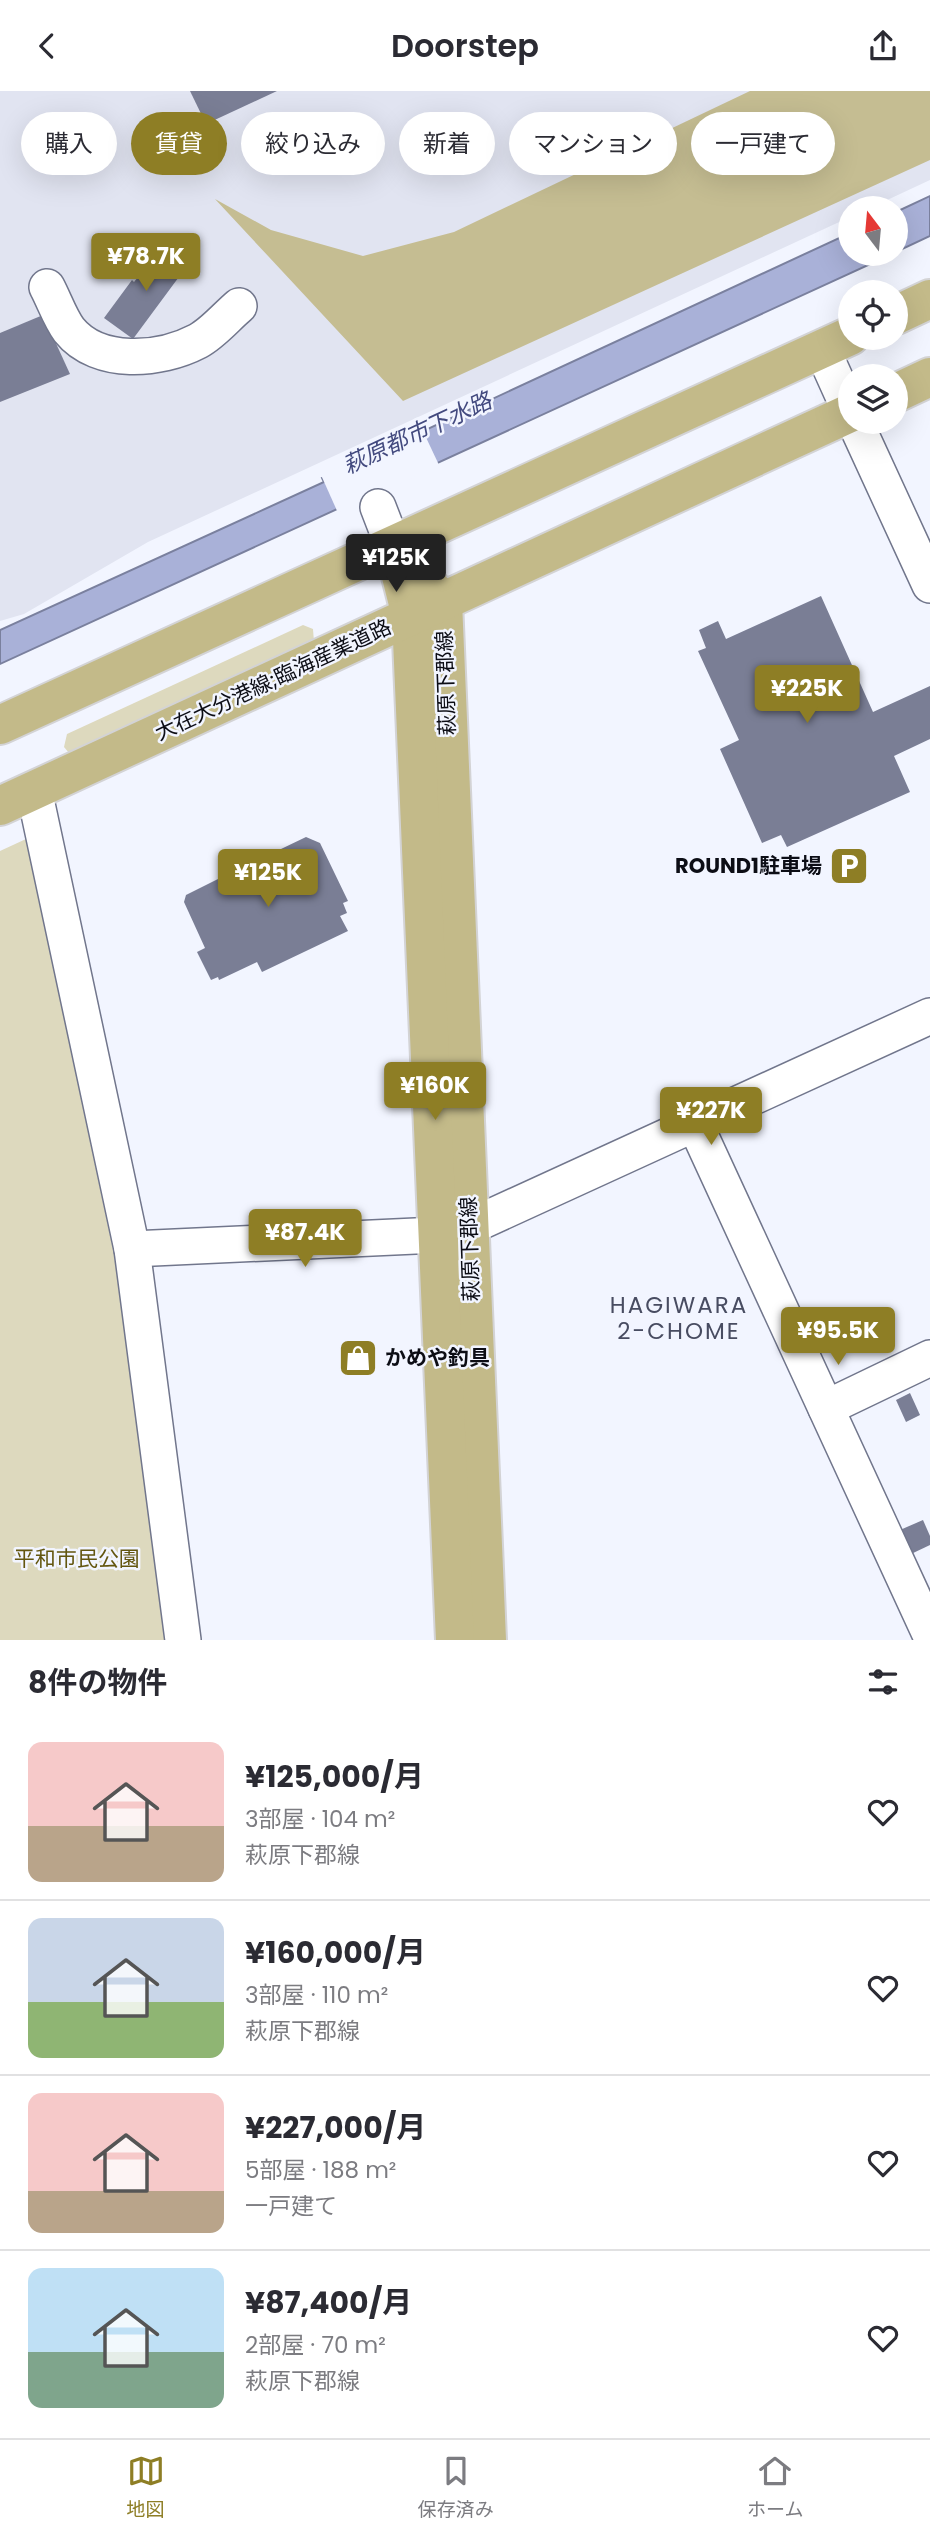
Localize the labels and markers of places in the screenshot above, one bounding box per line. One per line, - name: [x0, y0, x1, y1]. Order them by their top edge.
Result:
- pin: ¥78.7K: [89, 233, 203, 293]
- pin: ¥125K: [347, 535, 445, 594]
- pin: ¥225K: [758, 665, 856, 725]
- parking icon: ROUND1駐車場: [828, 845, 870, 887]
- pin: ¥125K: [219, 849, 317, 909]
- place label: ROUND1駐車場: [675, 851, 822, 880]
- pin: ¥160K: [386, 1063, 484, 1122]
- pin: ¥227K: [662, 1087, 760, 1147]
- pin: ¥87.4K: [248, 1209, 362, 1269]
- pin: ¥95.5K: [781, 1307, 895, 1367]
- shop icon: かめや釣具: [337, 1337, 379, 1379]
- place label: かめや釣具: [385, 1343, 490, 1372]

